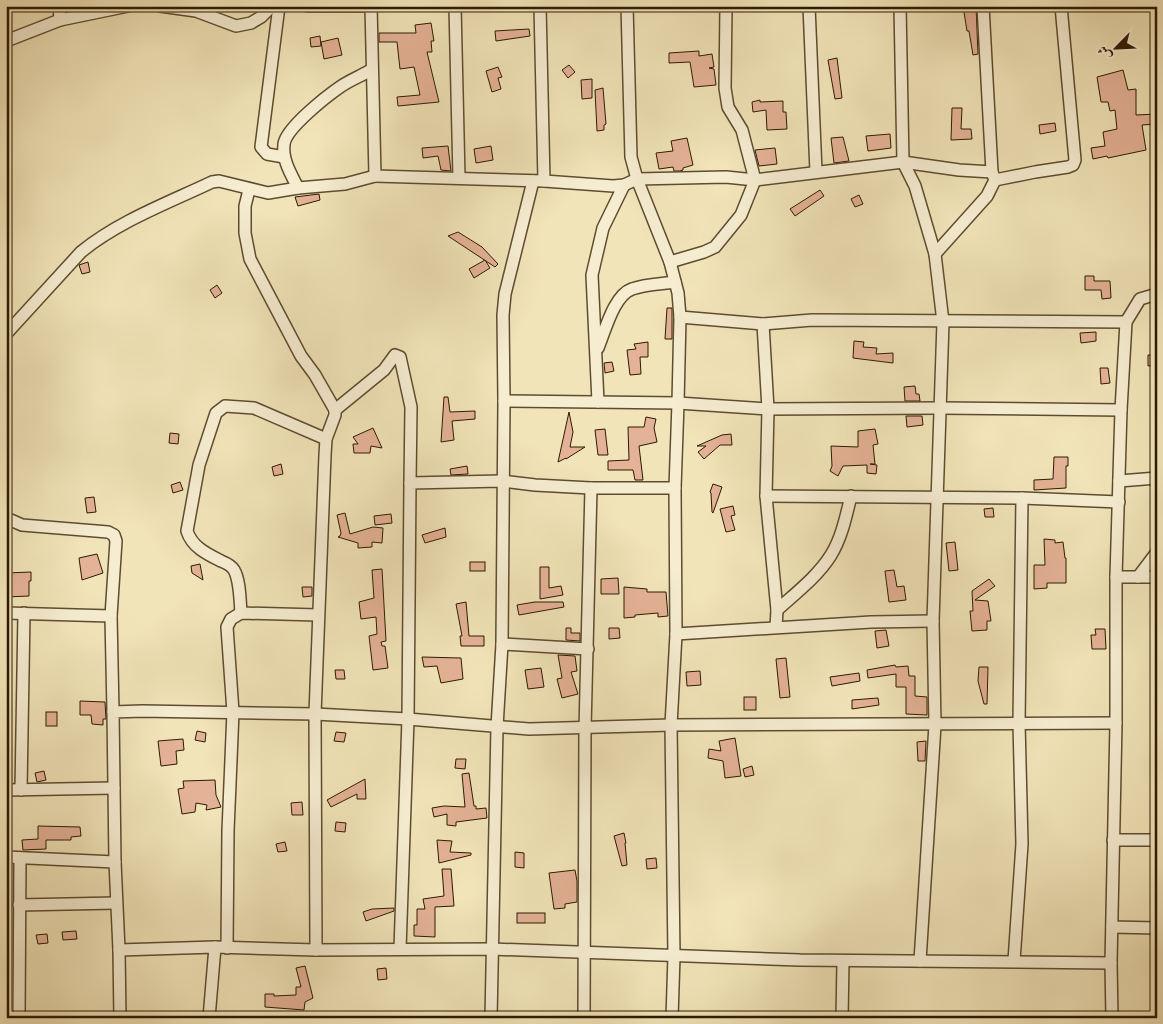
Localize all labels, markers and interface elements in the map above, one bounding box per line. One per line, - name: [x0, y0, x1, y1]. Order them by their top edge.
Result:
- north arrow: [1090, 22, 1140, 72]
- text: ش: [1094, 43, 1115, 63]

